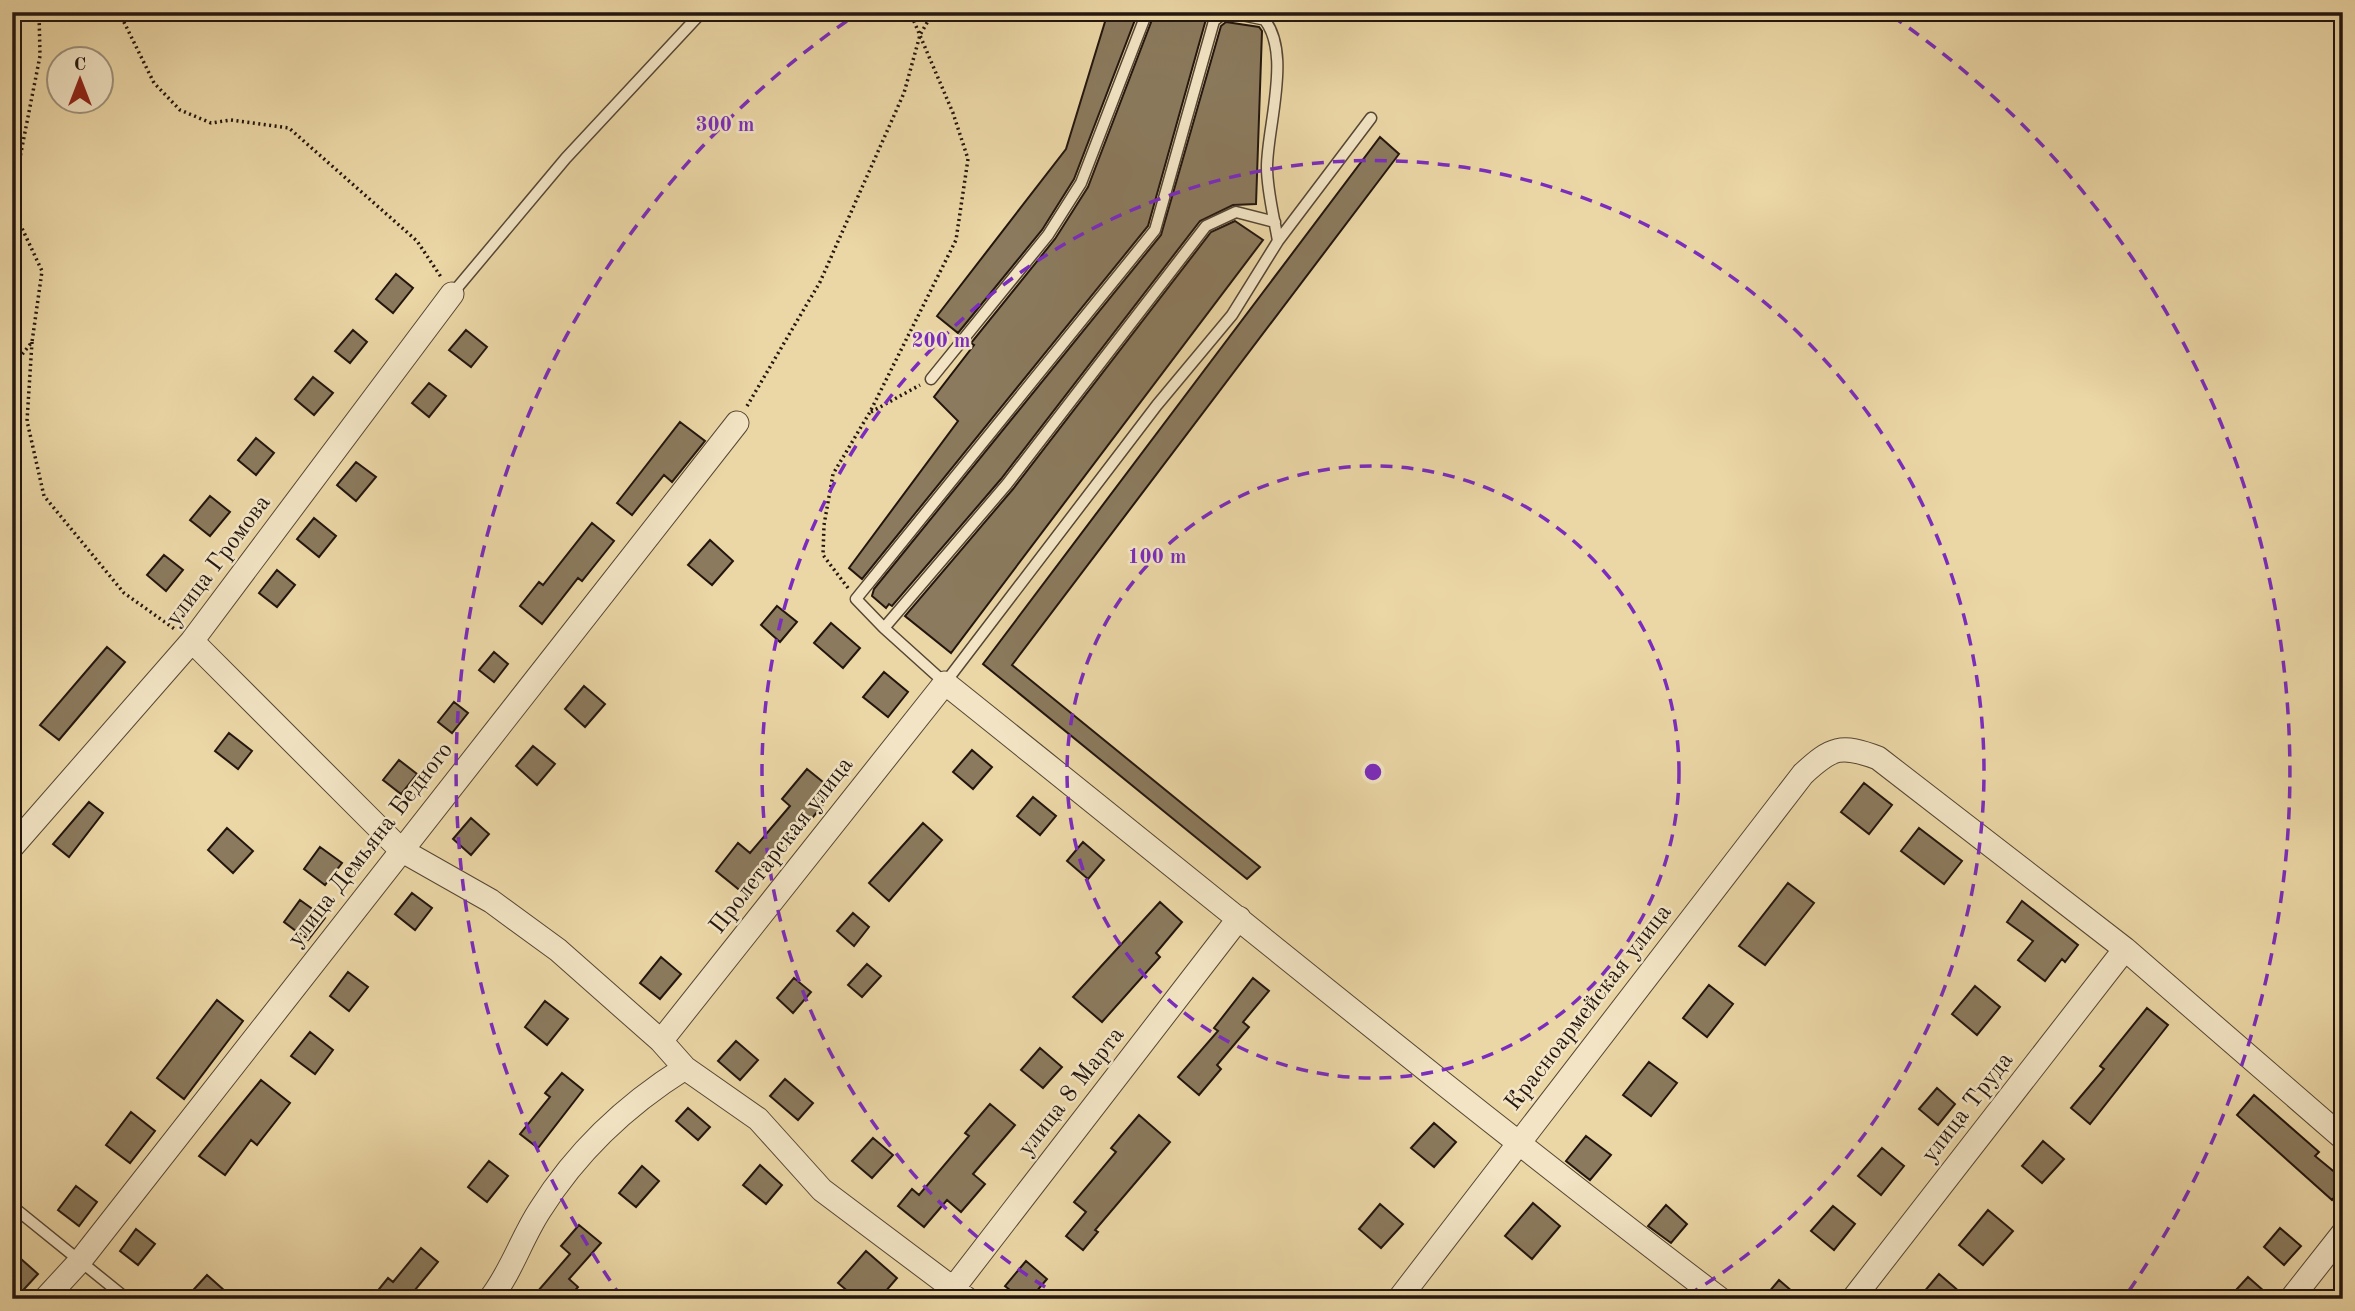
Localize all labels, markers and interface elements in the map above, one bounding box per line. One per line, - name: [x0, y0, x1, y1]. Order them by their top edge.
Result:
- north arrow: [46, 46, 116, 116]
- text: С: [74, 56, 86, 75]
- text: 300 m: [695, 115, 755, 136]
- text: 200 m: [911, 331, 971, 352]
- street label: улица Громова: [162, 491, 276, 631]
- text: 100 m: [1127, 547, 1187, 568]
- street label: улица Демьяна Бедного: [284, 738, 458, 952]
- street label: Пролетарская улица: [706, 753, 858, 939]
- centre of rings: [1361, 760, 1385, 784]
- street label: Красноармейская улица: [1501, 900, 1677, 1116]
- street label: улица 8 Марта: [1014, 1023, 1130, 1161]
- street label: улица Труда: [1918, 1048, 2018, 1168]

